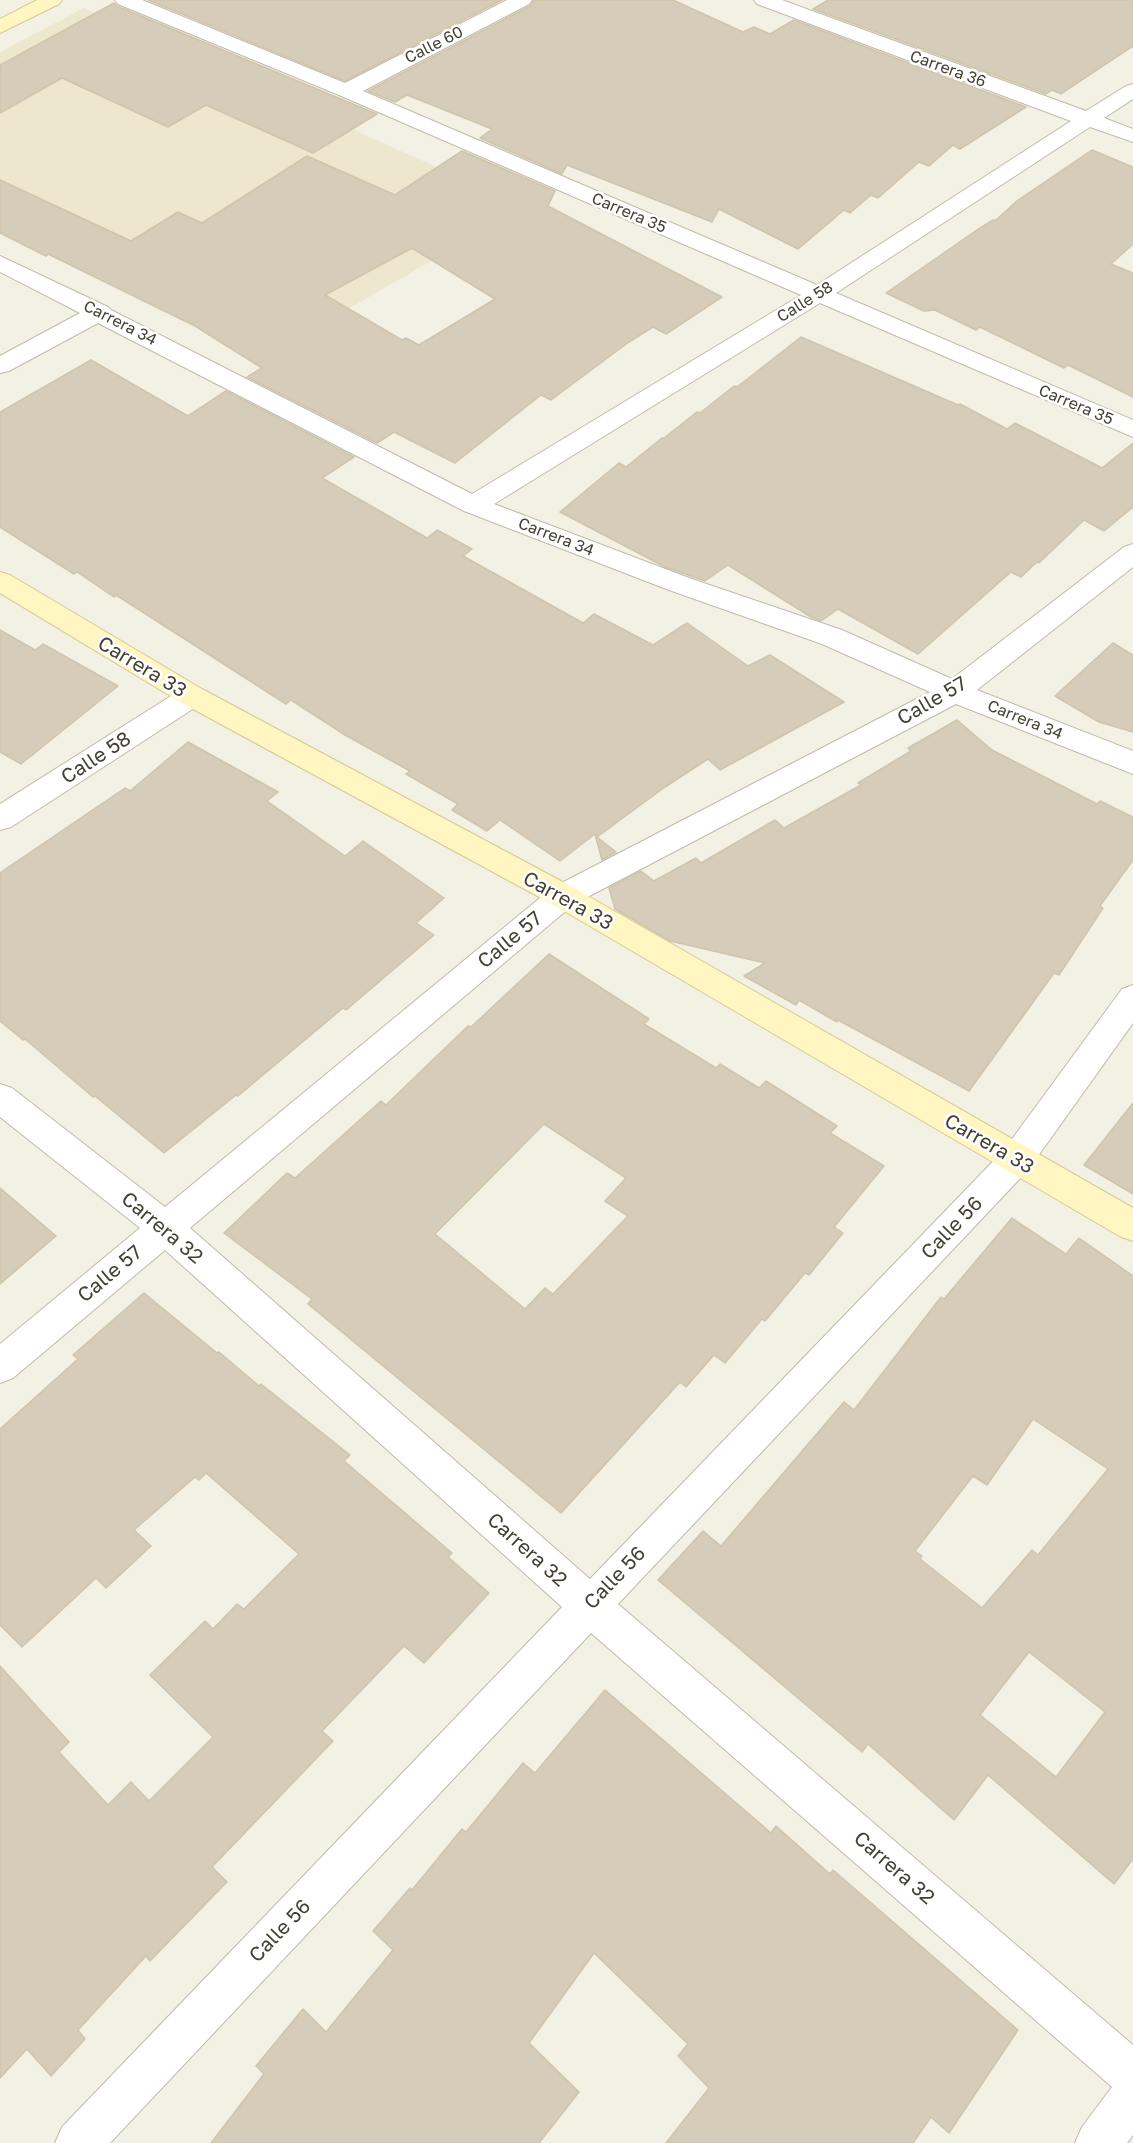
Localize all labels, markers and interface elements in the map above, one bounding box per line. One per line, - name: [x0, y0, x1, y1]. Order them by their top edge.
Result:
- street label: Calle 60: [402, 22, 466, 68]
- street label: Carrera 36: [907, 46, 989, 92]
- street label: Carrera 35: [589, 189, 669, 237]
- street label: Calle 58: [773, 277, 837, 327]
- street label: Carrera 34: [80, 296, 160, 350]
- street label: Carrera 35: [1036, 381, 1116, 429]
- street label: Carrera 34: [515, 514, 597, 560]
- street label: Carrera 33: [93, 631, 191, 703]
- street label: Calle 57: [893, 672, 971, 730]
- street label: Carrera 34: [984, 696, 1066, 744]
- street label: Calle 58: [57, 727, 135, 789]
- street label: Carrera 33: [519, 866, 617, 936]
- street label: Calle 57: [473, 906, 547, 974]
- street label: Carrera 33: [940, 1109, 1038, 1179]
- street label: Carrera 32: [116, 1187, 208, 1269]
- street label: Calle 56: [916, 1192, 988, 1264]
- street label: Calle 57: [73, 1240, 147, 1308]
- street label: Carrera 32: [482, 1508, 572, 1592]
- street label: Calle 56: [579, 1542, 651, 1614]
- street label: Carrera 32: [849, 1826, 939, 1910]
- street label: Calle 56: [244, 1895, 316, 1967]

